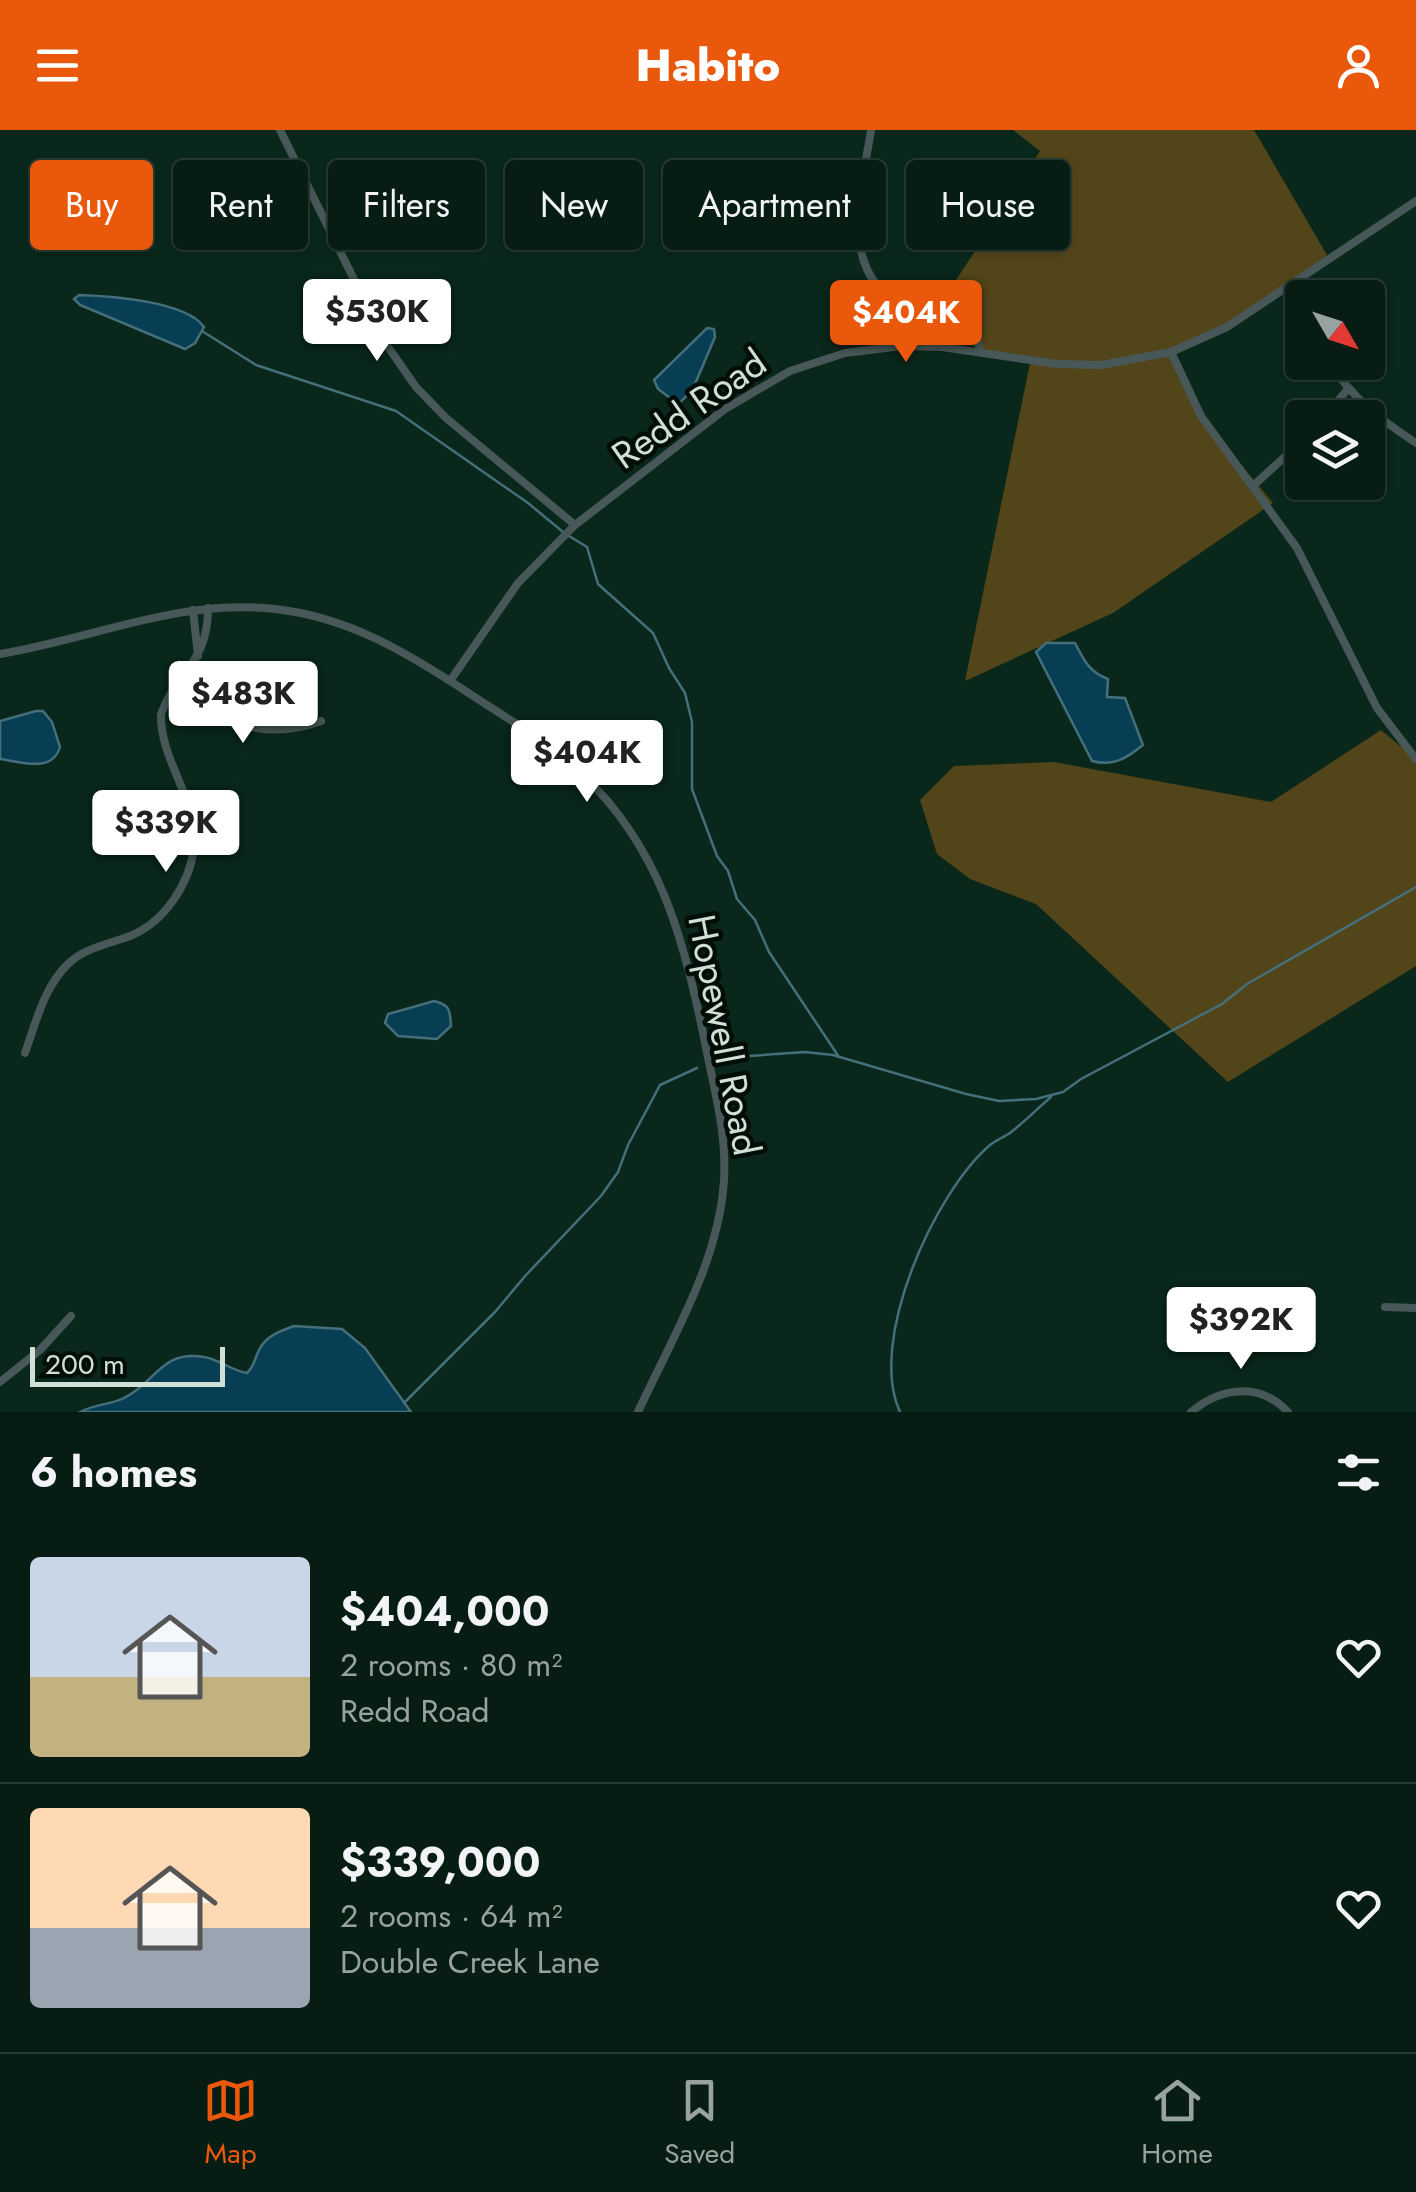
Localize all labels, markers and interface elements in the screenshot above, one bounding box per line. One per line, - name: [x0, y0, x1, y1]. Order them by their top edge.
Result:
- text: Habito: [636, 33, 780, 98]
- icon: menu: [30, 38, 85, 93]
- icon: person: [1331, 38, 1386, 93]
- chip: Buy: [30, 160, 153, 250]
- chip: Rent: [173, 160, 308, 250]
- chip: Filters: [328, 160, 485, 250]
- chip: New: [505, 160, 643, 250]
- chip: Apartment: [663, 160, 886, 250]
- chip: House: [906, 160, 1070, 250]
- pin: $530K: [307, 279, 447, 364]
- pin: $404K: [836, 280, 976, 365]
- north arrow: [1285, 280, 1385, 380]
- map controls: [1285, 280, 1385, 500]
- text: $530K: [325, 288, 429, 334]
- text: $404K: [852, 289, 960, 335]
- street label: Redd Road: [600, 335, 777, 482]
- button: layers: [1285, 400, 1385, 500]
- pin: $483K: [173, 661, 313, 746]
- text: $483K: [191, 670, 295, 716]
- pin: $404K: [517, 720, 657, 805]
- text: $404K: [533, 729, 641, 775]
- pin: $339K: [96, 790, 236, 875]
- text: $339K: [114, 799, 218, 845]
- street label: Hopewell Road: [674, 910, 775, 1160]
- pin: $392K: [1171, 1287, 1311, 1372]
- text: $392K: [1189, 1296, 1293, 1342]
- scale bar: [30, 1342, 225, 1386]
- text: 200 m: [45, 1344, 125, 1385]
- text: 6 homes: [30, 1442, 197, 1503]
- icon: filters: [1331, 1445, 1386, 1500]
- text: $404,000: [340, 1581, 550, 1642]
- icon: home: [110, 1597, 230, 1717]
- icon: heart: [1331, 1630, 1386, 1685]
- text: 2 rooms · 80 m²: [340, 1642, 562, 1688]
- text: Redd Road: [340, 1688, 490, 1734]
- text: $339,000: [340, 1832, 540, 1893]
- icon: home: [110, 1848, 230, 1968]
- icon: heart: [1331, 1881, 1386, 1936]
- text: 2 rooms · 64 m²: [340, 1893, 563, 1939]
- text: Double Creek Lane: [340, 1939, 600, 1985]
- tab: Map: [203, 2073, 258, 2174]
- tab: Saved: [664, 2073, 735, 2174]
- tab: Home: [1141, 2073, 1213, 2174]

